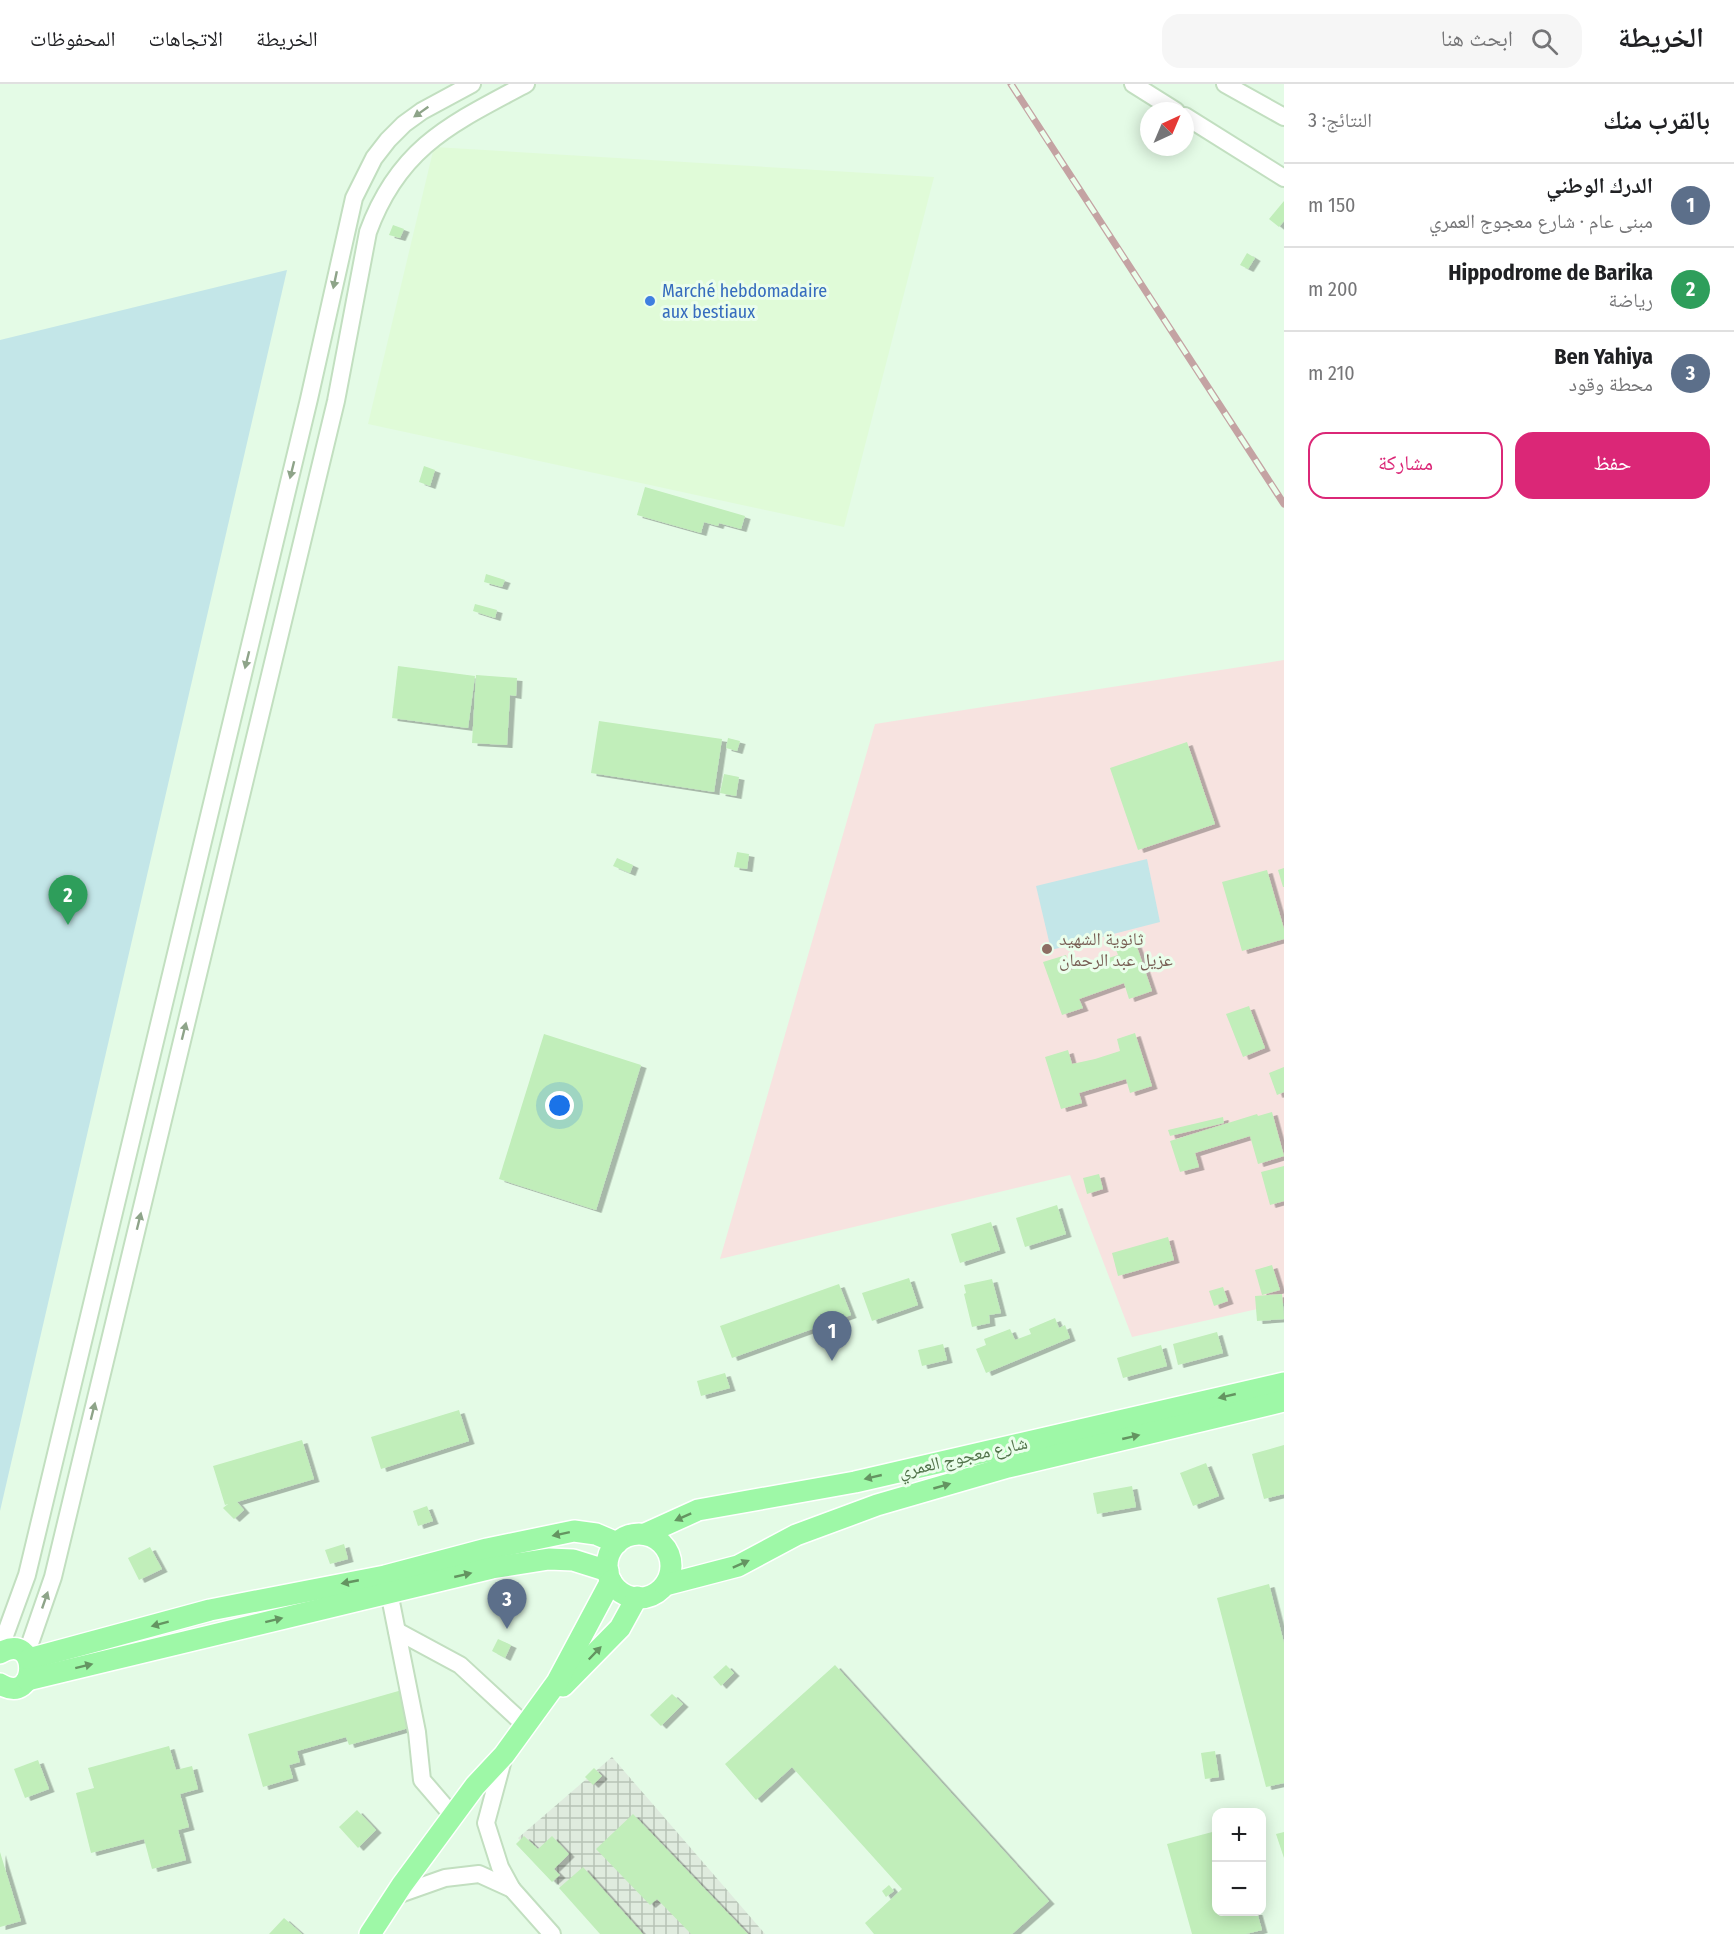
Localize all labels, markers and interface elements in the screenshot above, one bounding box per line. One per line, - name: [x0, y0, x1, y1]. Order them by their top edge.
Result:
- search box: [1162, 14, 1582, 68]
- text: الخريطة: [1618, 21, 1704, 54]
- text: ابحث هنا: [1441, 25, 1513, 52]
- icon: search: [1528, 25, 1561, 58]
- text: المحفوظات: [30, 26, 115, 52]
- text: الاتجاهات: [148, 26, 223, 52]
- text: الخريطة: [256, 26, 318, 52]
- north arrow: [1140, 102, 1194, 156]
- text: بالقرب منك: [1603, 105, 1710, 136]
- one-way arrow: [413, 106, 429, 118]
- text: النتائج: 3: [1308, 108, 1372, 132]
- text: الدرك الوطني: [1546, 172, 1653, 199]
- text: 150 m: [1308, 193, 1356, 217]
- text: 1: [1686, 193, 1695, 217]
- text: مبنى عام · شارع معجوج العمري: [1429, 209, 1653, 233]
- text: Hippodrome de Barika: [1448, 259, 1653, 286]
- one-way arrow: [329, 271, 339, 289]
- text: 200 m: [1308, 277, 1358, 301]
- text: 2: [1686, 277, 1695, 301]
- place label: Marché hebdomadaire aux bestiaux: [662, 280, 827, 323]
- text: رياضة: [1609, 288, 1653, 312]
- marker: Marché hebdomadaire aux bestiaux: [643, 294, 657, 308]
- text: Ben Yahiya: [1554, 343, 1653, 370]
- text: 210 m: [1308, 361, 1355, 385]
- text: 3: [1686, 361, 1695, 385]
- text: محطة وقود: [1569, 372, 1653, 396]
- button: مشاركة: [1308, 432, 1503, 499]
- button: حفظ: [1515, 432, 1710, 499]
- one-way arrow: [287, 461, 297, 480]
- one-way arrow: [241, 651, 251, 669]
- pin: 2: [48, 876, 88, 925]
- place label: ثانوية الشهيد عزيل عبد الرحمان: [1059, 928, 1173, 971]
- marker: ثانوية الشهيد عزيل عبد الرحمان: [1040, 942, 1054, 956]
- one-way arrow: [180, 1022, 190, 1041]
- your location: [545, 1091, 574, 1120]
- one-way arrow: [134, 1212, 144, 1230]
- pin: 1: [812, 1312, 852, 1361]
- one-way arrow: [1217, 1392, 1236, 1401]
- one-way arrow: [89, 1401, 98, 1420]
- street label: شارع معجوج العمري: [896, 1431, 1030, 1486]
- one-way arrow: [1122, 1432, 1140, 1442]
- one-way arrow: [864, 1473, 883, 1483]
- one-way arrow: [933, 1481, 951, 1490]
- one-way arrow: [673, 1512, 691, 1522]
- one-way arrow: [551, 1530, 570, 1539]
- one-way arrow: [733, 1559, 750, 1568]
- one-way arrow: [454, 1569, 473, 1579]
- one-way arrow: [341, 1578, 360, 1587]
- pin: 3: [488, 1580, 526, 1629]
- one-way arrow: [41, 1591, 51, 1609]
- one-way arrow: [264, 1614, 283, 1624]
- one-way arrow: [151, 1619, 169, 1629]
- one-way arrow: [588, 1646, 602, 1661]
- one-way arrow: [75, 1660, 93, 1670]
- map controls: [1212, 1808, 1266, 1916]
- button: +: [1212, 1808, 1266, 1862]
- button: −: [1212, 1862, 1266, 1916]

